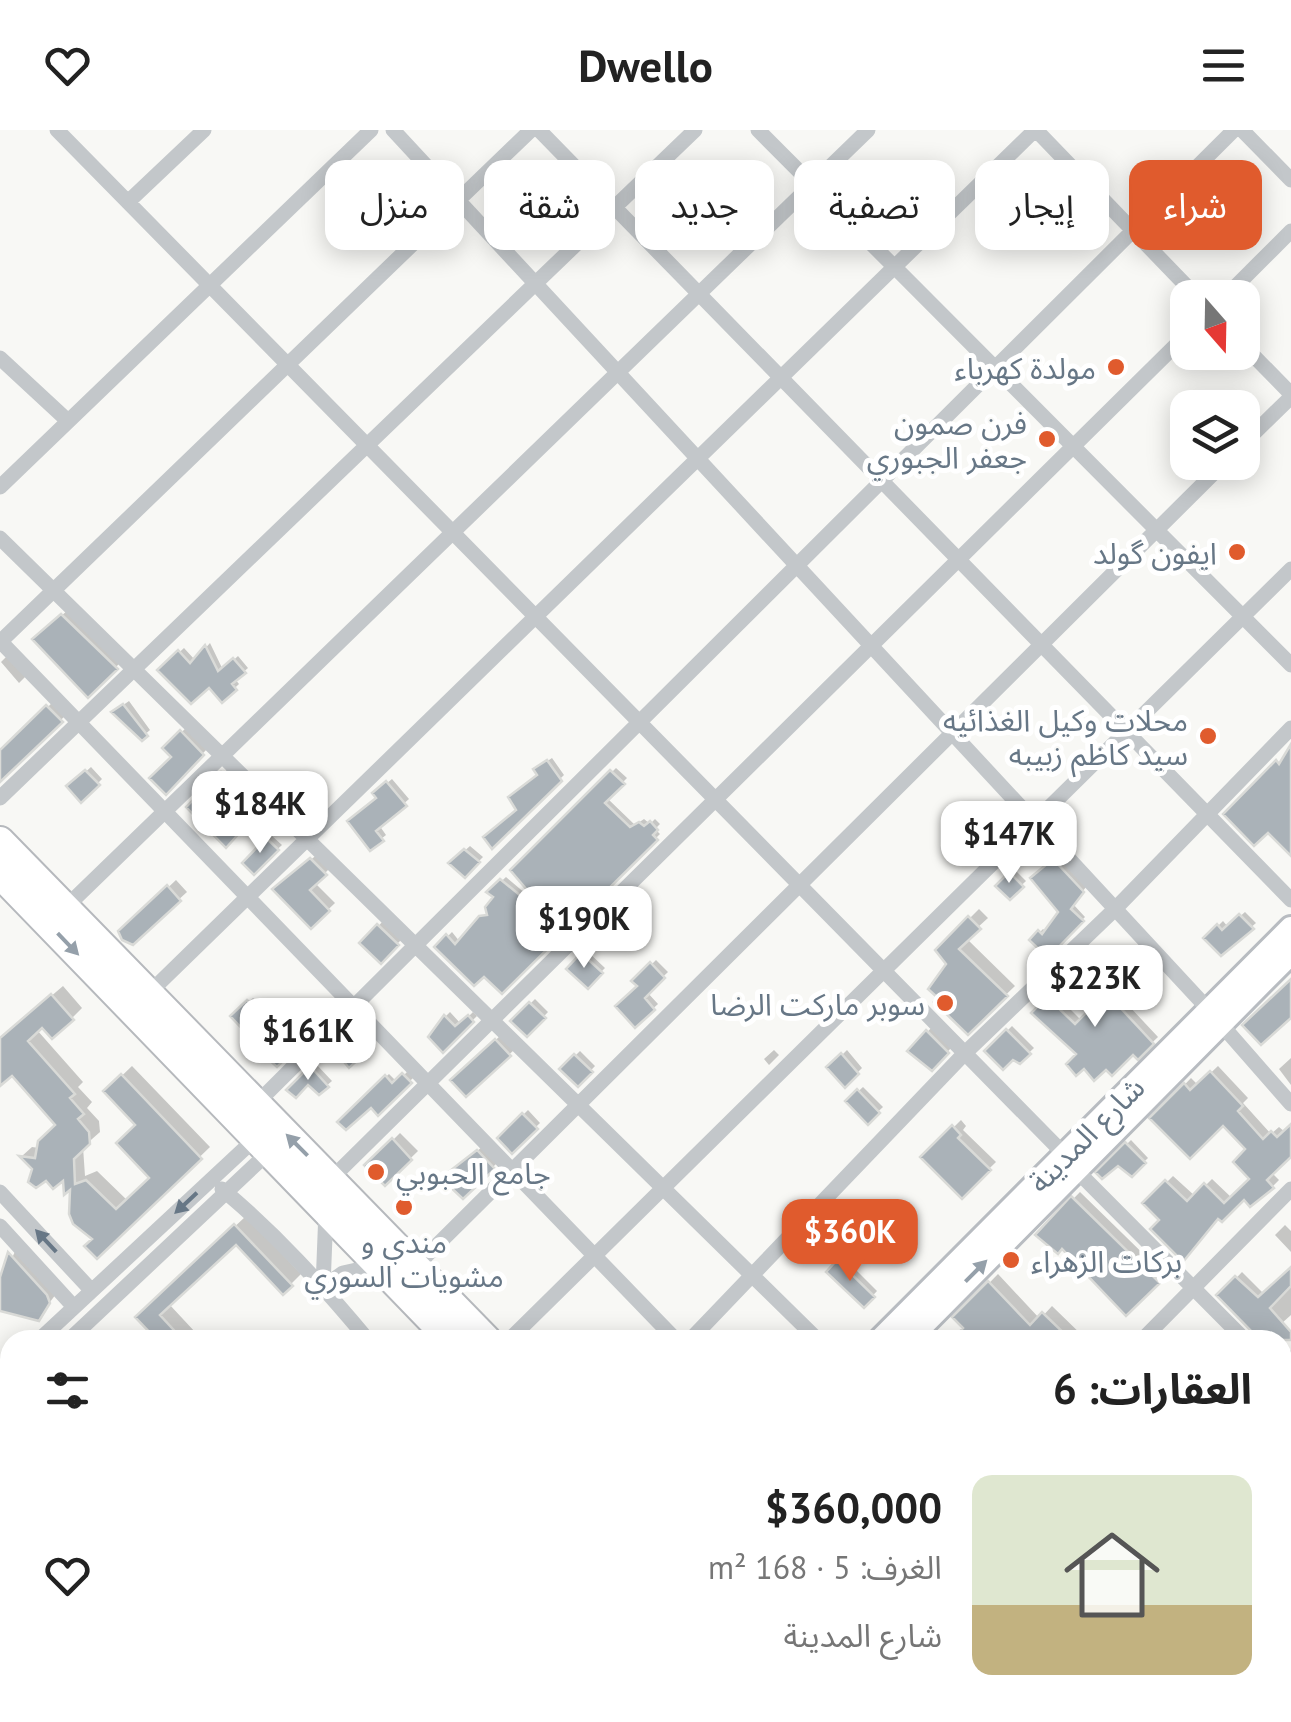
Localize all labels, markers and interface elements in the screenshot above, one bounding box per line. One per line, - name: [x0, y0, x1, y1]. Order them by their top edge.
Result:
- text: Dwello: [578, 36, 713, 94]
- icon: heart: [40, 38, 95, 93]
- icon: menu: [1196, 38, 1251, 93]
- chip: منزل: [325, 160, 464, 250]
- chip: شقة: [484, 160, 615, 250]
- chip: جديد: [635, 160, 774, 250]
- chip: تصفية: [794, 160, 955, 250]
- chip: إيجار: [975, 160, 1109, 250]
- chip: شراء: [1129, 160, 1262, 250]
- north arrow: [1170, 280, 1260, 370]
- map controls: [1170, 280, 1260, 480]
- place label: مولدة كهرباء: [954, 348, 1096, 387]
- marker: مولدة كهرباء: [1105, 356, 1127, 378]
- button: layers: [1170, 390, 1260, 480]
- place label: فرن صمون جعفر الجبوري: [867, 403, 1027, 480]
- marker: فرن صمون جعفر الجبوري: [1036, 428, 1058, 450]
- place label: ايفون گولد: [1093, 533, 1217, 572]
- marker: ايفون گولد: [1226, 541, 1248, 563]
- place label: محلات وكيل الغذائيه سيد كاظم زبيبه: [943, 700, 1188, 778]
- marker: محلات وكيل الغذائيه سيد كاظم زبيبه: [1197, 725, 1219, 747]
- pin: $184K: [190, 771, 330, 856]
- text: $184K: [214, 782, 306, 824]
- pin: $147K: [939, 801, 1079, 886]
- text: $147K: [963, 812, 1055, 854]
- pin: $190K: [514, 886, 654, 971]
- text: $190K: [538, 897, 630, 939]
- one-way arrow: [56, 931, 79, 955]
- pin: $223K: [1025, 945, 1165, 1030]
- text: $223K: [1049, 956, 1141, 998]
- place label: سوبر ماركت الرضا: [710, 984, 925, 1023]
- marker: سوبر ماركت الرضا: [934, 992, 956, 1014]
- pin: $161K: [238, 998, 378, 1083]
- text: $161K: [262, 1009, 354, 1051]
- street label: شارع المدينة: [1020, 1068, 1155, 1203]
- one-way arrow: [286, 1133, 309, 1157]
- place label: جامع الحبوبي: [396, 1153, 551, 1196]
- marker: جامع الحبوبي: [365, 1161, 387, 1183]
- one-way arrow: [174, 1191, 198, 1214]
- marker: مندي و مشويات السوري: [393, 1196, 415, 1218]
- pin: $360K: [780, 1199, 920, 1284]
- text: $360K: [804, 1210, 896, 1252]
- place label: مندي و مشويات السوري: [304, 1222, 504, 1299]
- one-way arrow: [35, 1229, 58, 1253]
- place label: بركات الزهراء: [1031, 1241, 1182, 1280]
- marker: بركات الزهراء: [1000, 1249, 1022, 1271]
- one-way arrow: [964, 1259, 988, 1283]
- text: العقارات: 6: [1053, 1361, 1252, 1416]
- icon: filters: [40, 1363, 95, 1418]
- text: $360,000: [765, 1480, 942, 1535]
- icon: home: [1052, 1515, 1172, 1635]
- text: الغرف: 5 · 168 m²: [708, 1546, 942, 1588]
- icon: heart: [40, 1548, 95, 1603]
- text: شارع المدينة: [784, 1614, 942, 1656]

